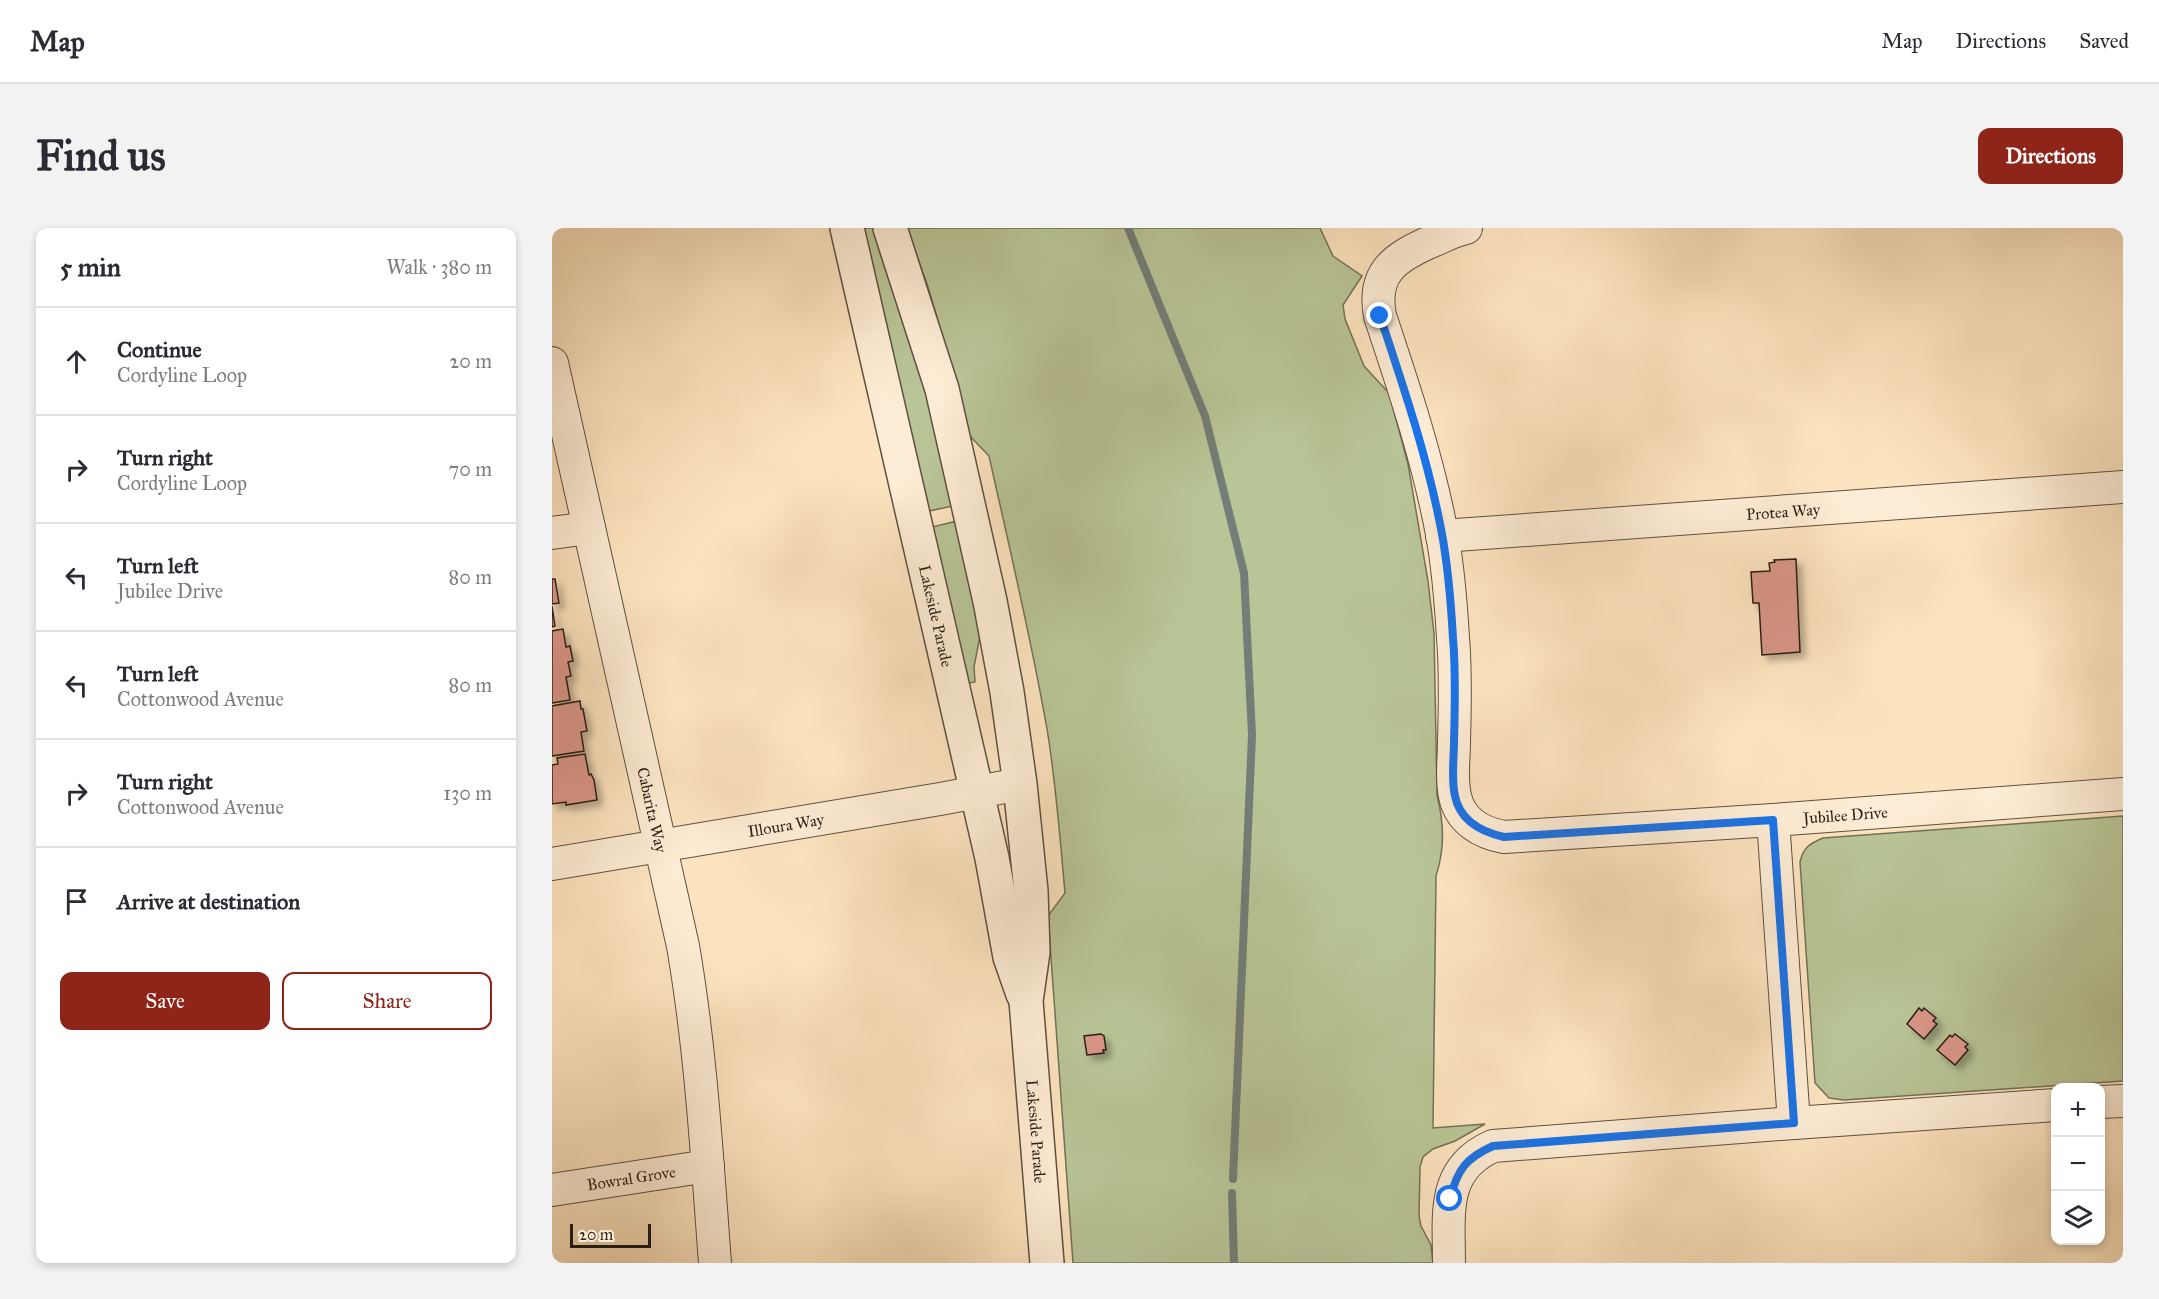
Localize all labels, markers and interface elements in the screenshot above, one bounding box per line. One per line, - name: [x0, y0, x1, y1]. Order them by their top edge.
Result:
- text: Map: [30, 24, 85, 59]
- text: Map: [1882, 28, 1923, 54]
- text: Directions: [1956, 28, 2046, 54]
- text: Saved: [2079, 28, 2129, 54]
- button: Directions: [1978, 128, 2123, 184]
- text: Find us: [36, 130, 166, 182]
- text: 5 min: [60, 251, 121, 283]
- text: Walk · 380 m: [386, 255, 492, 279]
- route end: [1366, 302, 1392, 328]
- text: Continue: [117, 336, 202, 363]
- icon: ahead: [60, 345, 93, 378]
- text: 20 m: [449, 349, 492, 373]
- text: Cordyline Loop: [117, 363, 247, 387]
- text: Turn right: [117, 444, 213, 471]
- icon: right: [60, 453, 93, 486]
- text: 70 m: [449, 457, 492, 481]
- text: Cordyline Loop: [117, 471, 247, 495]
- street label: Protea Way: [1745, 500, 1821, 524]
- text: Turn left: [117, 552, 199, 579]
- icon: left: [60, 561, 93, 594]
- street label: Lakeside Parade: [915, 563, 957, 669]
- text: 80 m: [449, 565, 492, 589]
- text: Jubilee Drive: [117, 579, 223, 603]
- text: Turn left: [117, 660, 199, 687]
- icon: left: [60, 669, 93, 702]
- text: 80 m: [449, 673, 492, 697]
- text: Cottonwood Avenue: [117, 687, 284, 711]
- street label: Cabarita Way: [633, 765, 671, 855]
- text: Turn right: [117, 768, 213, 795]
- icon: right: [60, 777, 93, 810]
- text: 130 m: [443, 781, 492, 805]
- text: Cottonwood Avenue: [117, 795, 284, 819]
- street label: Jubilee Drive: [1800, 802, 1889, 829]
- street label: Illoura Way: [746, 810, 826, 841]
- icon: arrive: [60, 885, 93, 918]
- text: Arrive at destination: [117, 888, 300, 915]
- button: Save: [60, 972, 270, 1030]
- button: Share: [282, 972, 492, 1030]
- street label: Lakeside Parade: [1022, 1079, 1050, 1184]
- map controls: [2051, 1083, 2105, 1245]
- button: +: [2051, 1083, 2105, 1137]
- button: −: [2051, 1137, 2105, 1191]
- street label: Bowral Grove: [585, 1162, 677, 1195]
- route start: [1436, 1185, 1462, 1211]
- button: layers: [2051, 1191, 2105, 1245]
- scale bar: [570, 1221, 651, 1248]
- text: 20 m: [579, 1225, 613, 1244]

